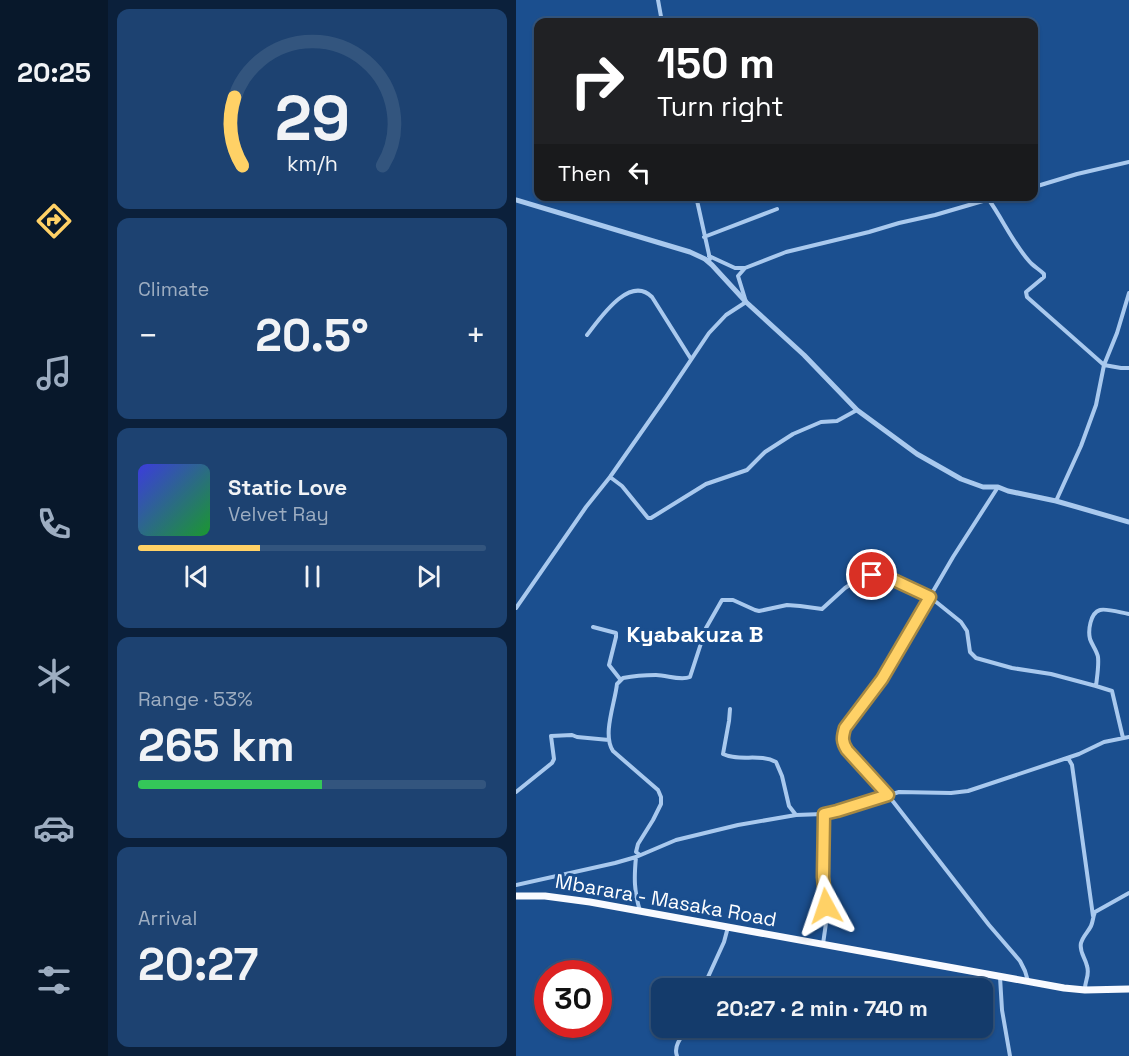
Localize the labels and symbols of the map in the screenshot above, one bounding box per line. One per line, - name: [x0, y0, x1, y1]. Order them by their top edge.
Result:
- pin: [846, 549, 897, 600]
- district label: Kyabakuza B: [627, 620, 763, 648]
- street label: Mbarara - Masaka Road: [553, 868, 779, 932]
- position arrow: [794, 874, 858, 938]
- speed limit sign: 30: [534, 960, 612, 1038]

